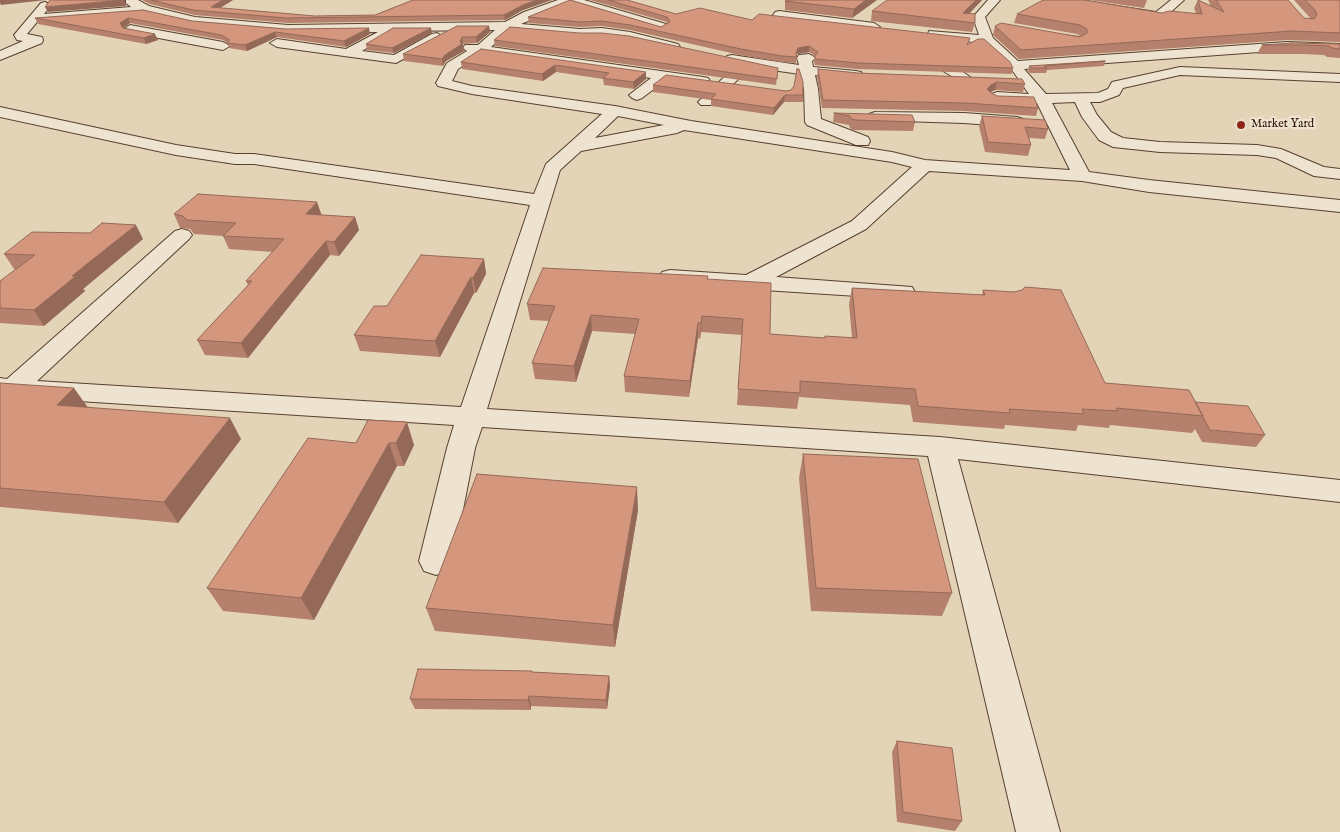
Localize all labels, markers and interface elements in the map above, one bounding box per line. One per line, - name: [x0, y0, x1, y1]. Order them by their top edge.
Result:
- place label: Market Yard: [1251, 118, 1314, 132]
- marker: Market Yard: [1235, 119, 1247, 131]

